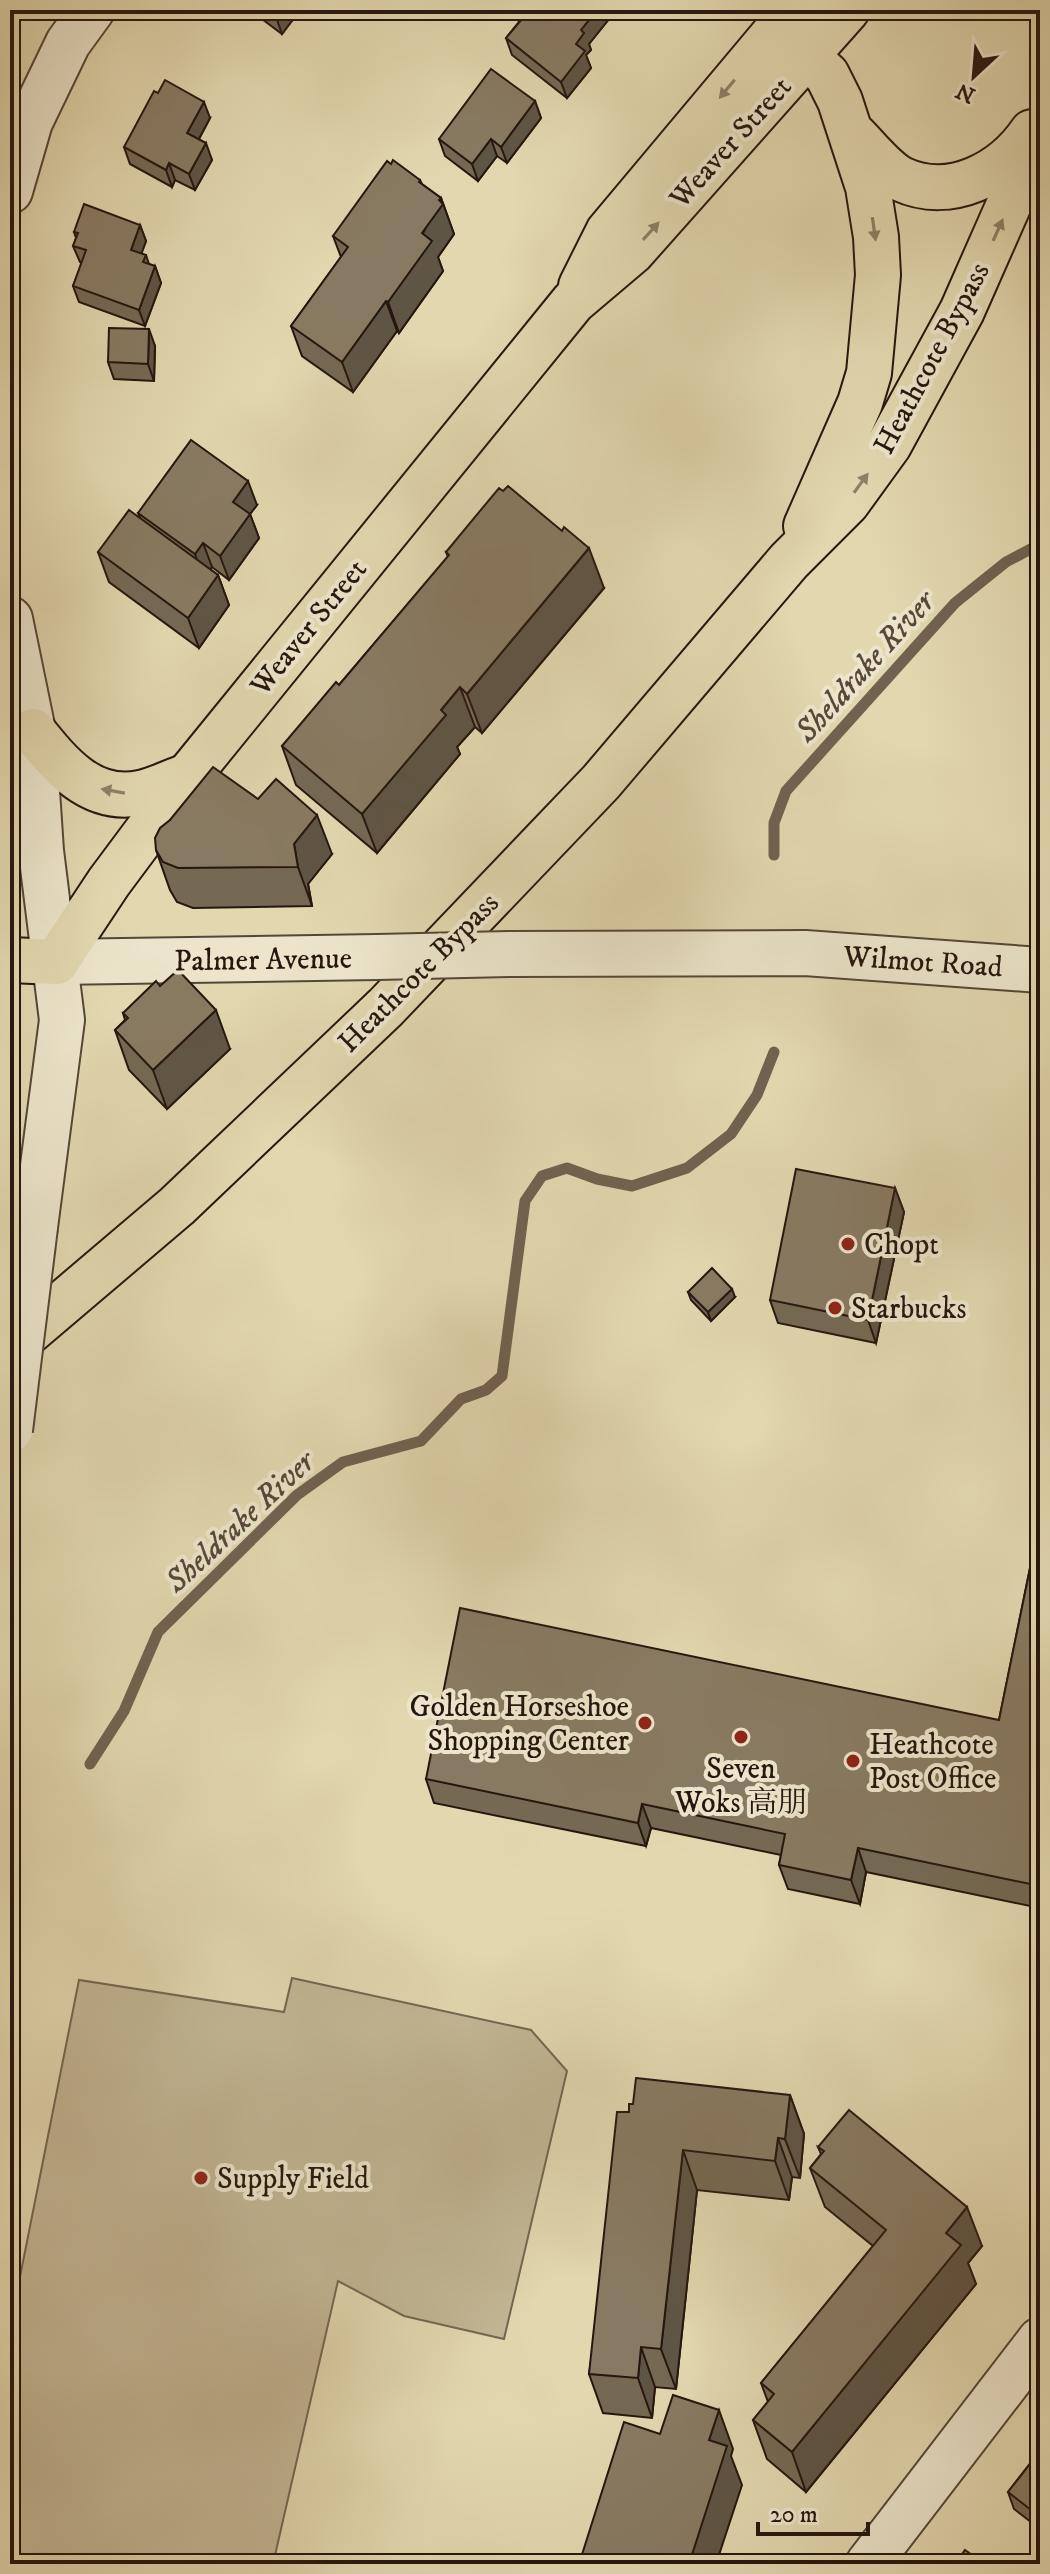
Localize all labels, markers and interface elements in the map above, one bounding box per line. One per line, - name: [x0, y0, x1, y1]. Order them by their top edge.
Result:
- north arrow: [934, 36, 1014, 116]
- street label: Weaver Street: [661, 69, 800, 218]
- text: N: [952, 77, 980, 109]
- one-way arrow: [719, 79, 736, 99]
- one-way arrow: [868, 217, 881, 242]
- one-way arrow: [991, 218, 1005, 242]
- one-way arrow: [642, 222, 659, 242]
- street label: Heathcote Bypass: [866, 256, 998, 461]
- one-way arrow: [853, 472, 868, 493]
- street label: Weaver Street: [242, 552, 376, 705]
- water label: Sheldrake River: [786, 581, 946, 752]
- one-way arrow: [101, 785, 126, 797]
- street label: Heathcote Bypass: [331, 885, 507, 1061]
- street label: Wilmot Road: [841, 938, 1004, 987]
- street label: Palmer Avenue: [174, 940, 352, 981]
- place label: Chopt: [864, 1227, 939, 1264]
- marker: Chopt: [839, 1235, 857, 1253]
- place label: Starbucks: [851, 1291, 967, 1328]
- marker: Starbucks: [826, 1299, 844, 1317]
- water label: Sheldrake River: [156, 1441, 326, 1603]
- place label: Golden Horseshoe Shopping Center: [410, 1689, 629, 1760]
- marker: Golden Horseshoe Shopping Center: [636, 1714, 654, 1732]
- place label: Heathcote Post Office: [869, 1727, 997, 1798]
- marker: Seven Woks 高朋: [732, 1728, 750, 1746]
- place label: Seven Woks 高朋: [674, 1751, 807, 1822]
- marker: Heathcote Post Office: [844, 1752, 862, 1770]
- place label: Supply Field: [217, 2161, 369, 2198]
- marker: Supply Field: [192, 2169, 210, 2187]
- scale bar: [758, 2486, 868, 2536]
- text: 20 m: [770, 2500, 818, 2530]

